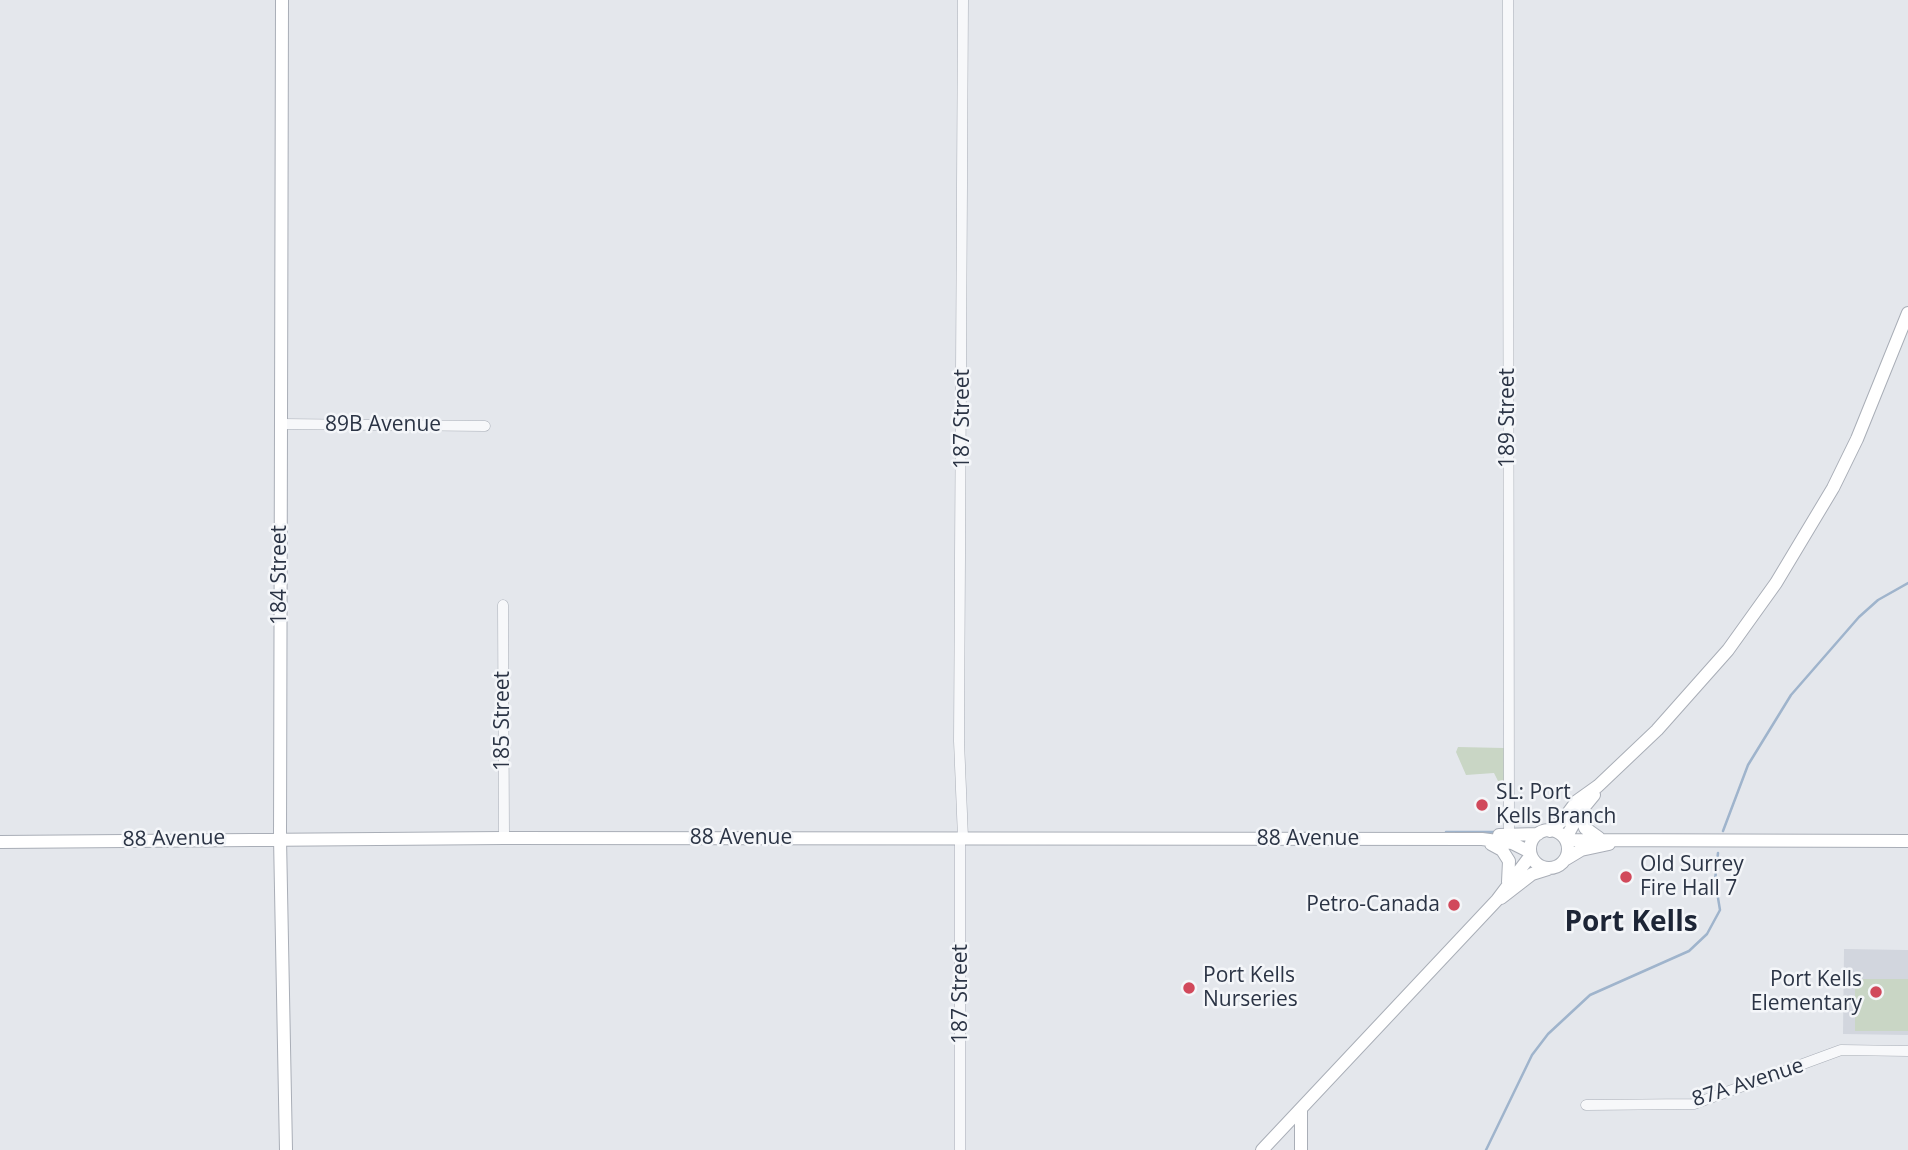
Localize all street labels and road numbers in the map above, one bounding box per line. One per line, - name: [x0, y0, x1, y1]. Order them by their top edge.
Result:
- street label: 189 Street: [1495, 368, 1521, 468]
- street label: 187 Street: [950, 369, 976, 469]
- street label: 89B Avenue: [325, 412, 441, 438]
- street label: 184 Street: [267, 525, 293, 625]
- street label: 185 Street: [490, 671, 516, 771]
- street label: 88 Avenue: [690, 825, 792, 851]
- street label: 88 Avenue: [122, 826, 226, 852]
- street label: 88 Avenue: [1257, 826, 1359, 852]
- street label: 187 Street: [948, 944, 974, 1044]
- street label: 87A Avenue: [1689, 1053, 1807, 1113]

